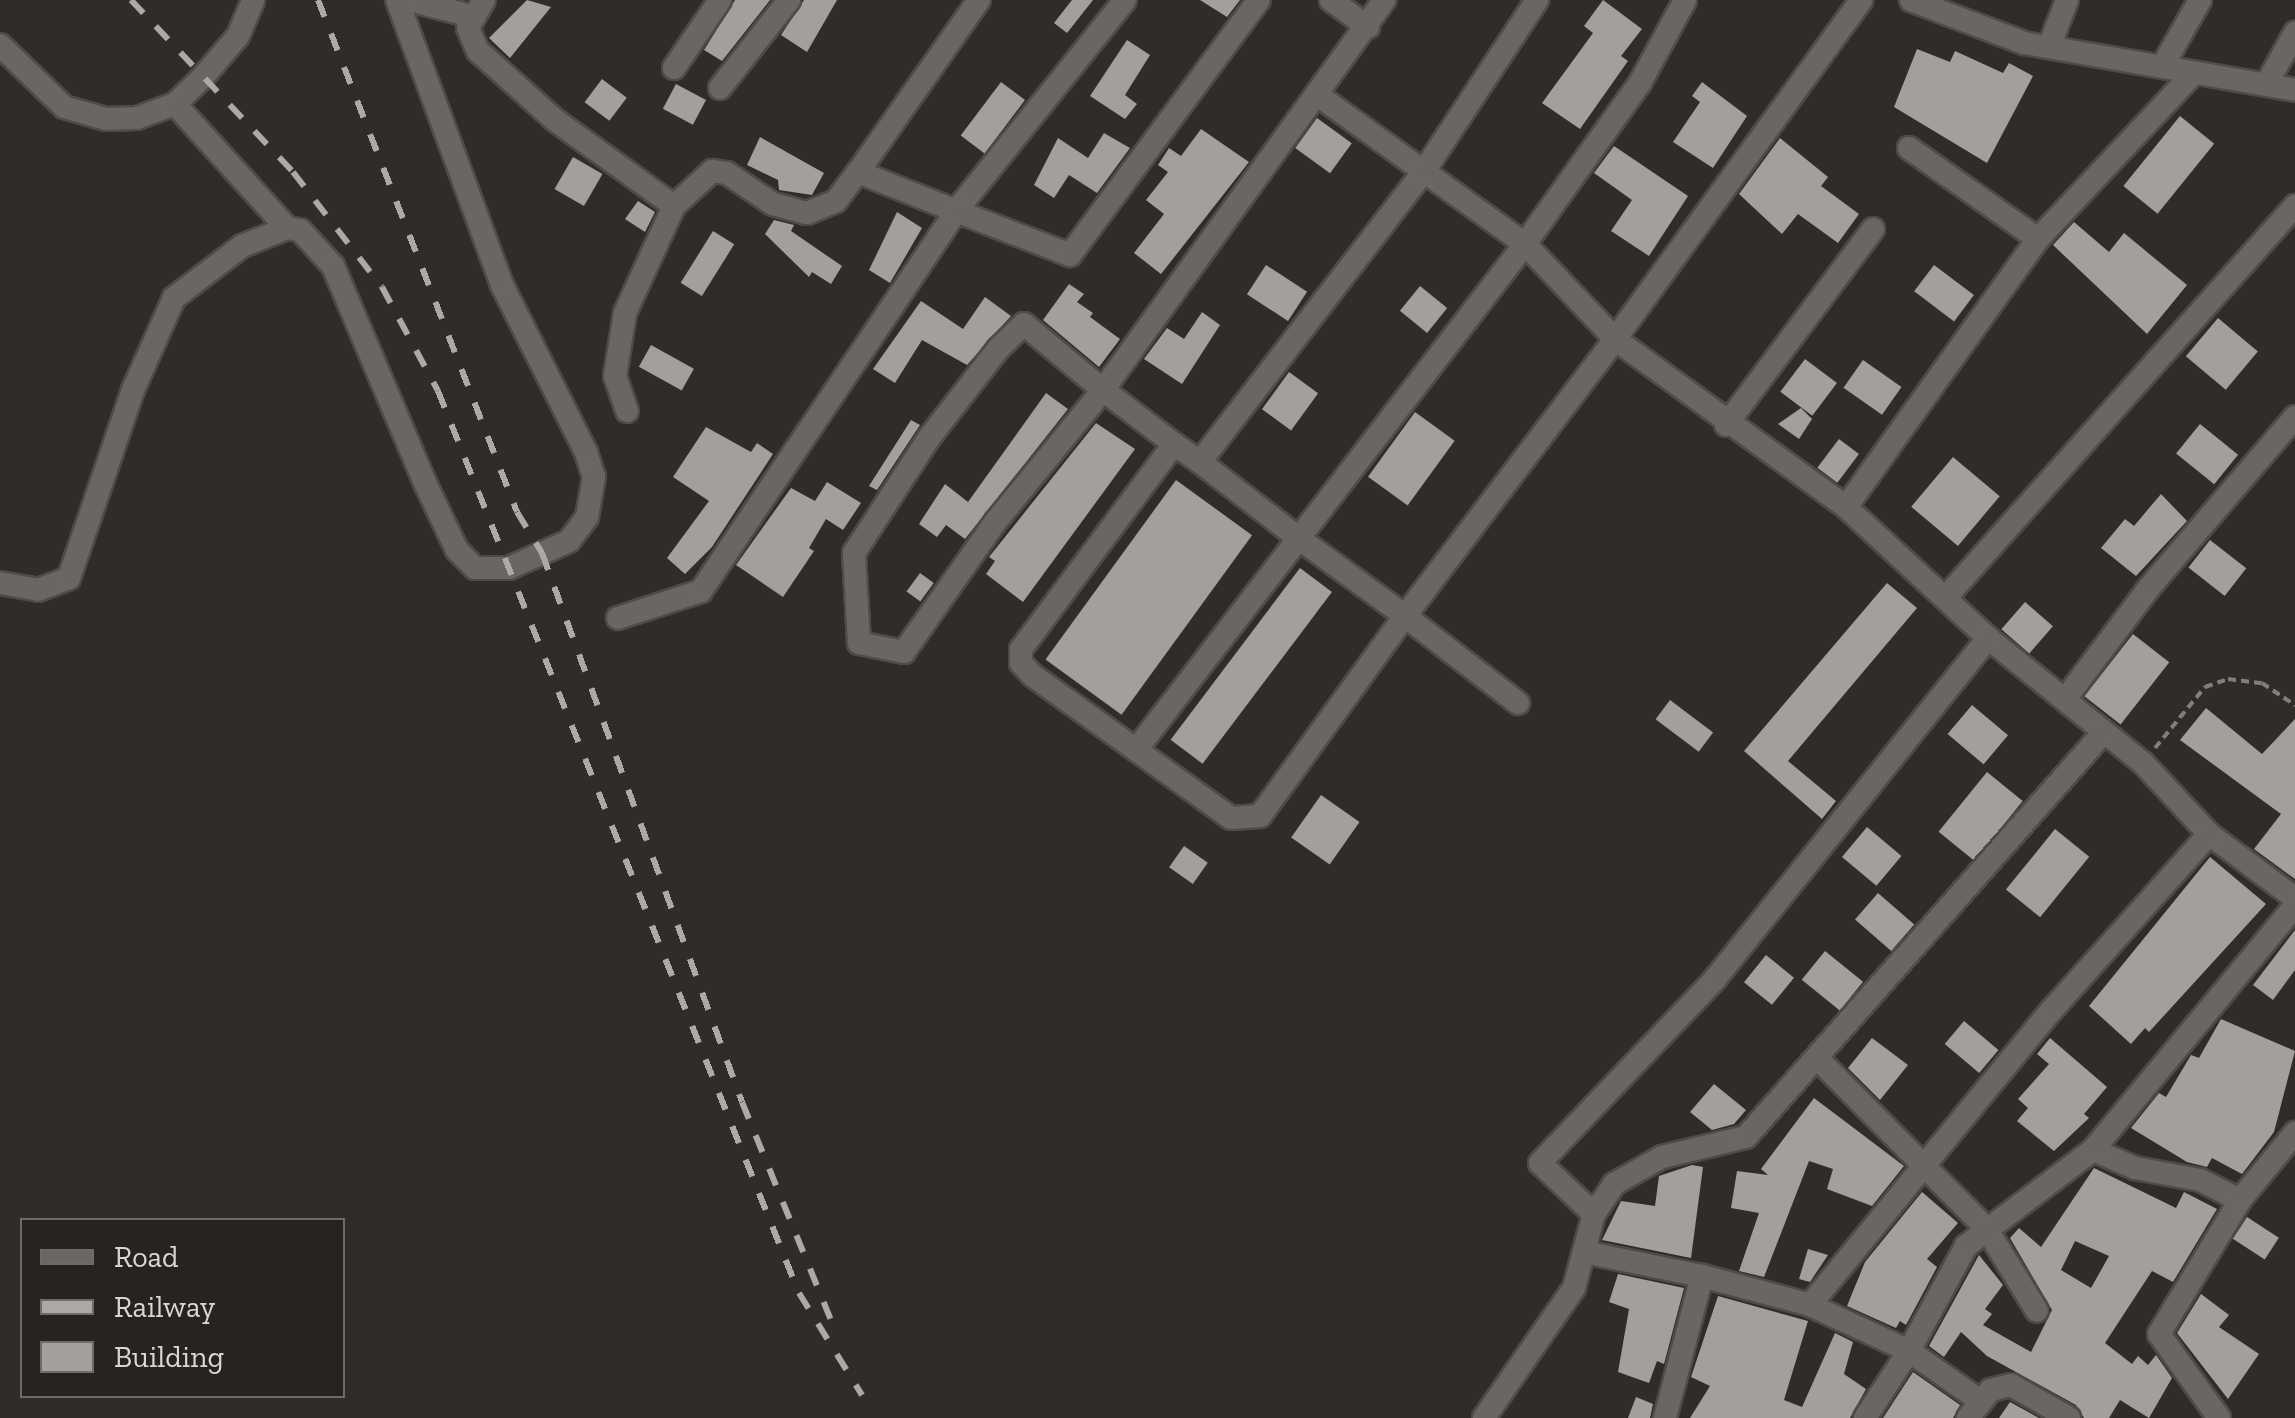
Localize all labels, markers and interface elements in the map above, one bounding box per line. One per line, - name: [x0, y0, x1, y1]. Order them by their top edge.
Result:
- legend: [20, 1218, 345, 1398]
- text: Road: [114, 1239, 179, 1275]
- text: Railway: [114, 1289, 215, 1325]
- text: Building: [114, 1339, 224, 1375]

